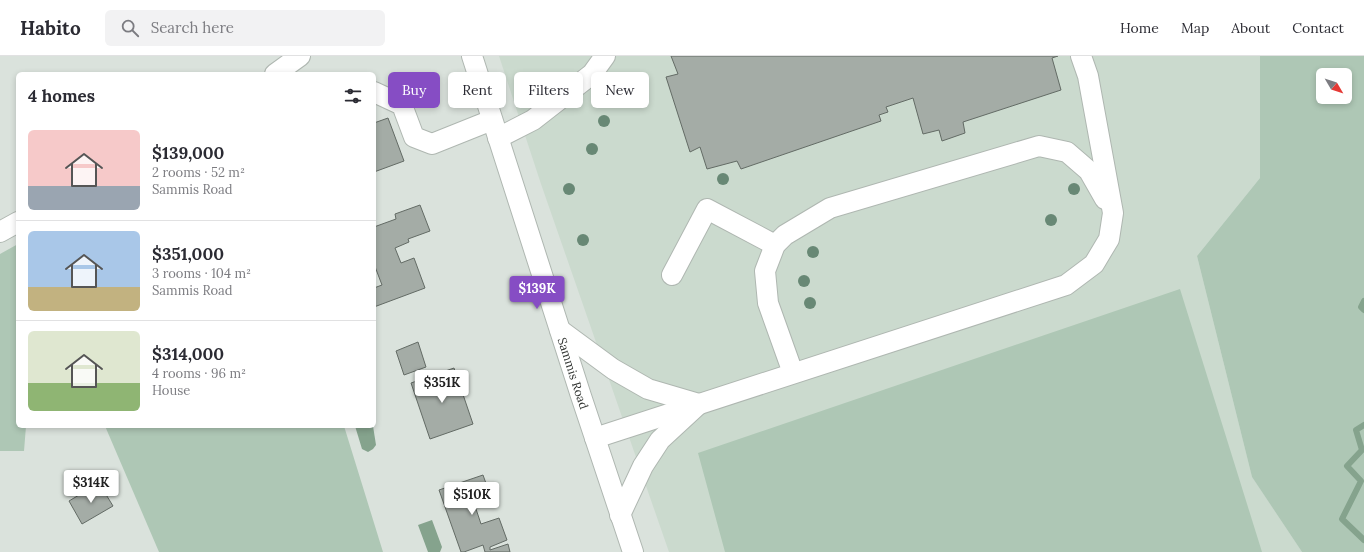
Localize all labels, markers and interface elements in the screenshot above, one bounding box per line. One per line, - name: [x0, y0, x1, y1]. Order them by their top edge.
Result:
- search box: [105, 10, 385, 46]
- text: Habito: [20, 16, 81, 40]
- icon: search: [119, 17, 141, 39]
- text: Search here: [151, 18, 234, 37]
- text: Home: [1120, 19, 1159, 37]
- text: Map: [1181, 19, 1209, 37]
- text: About: [1231, 19, 1270, 37]
- text: Contact: [1292, 19, 1344, 37]
- north arrow: [1316, 68, 1352, 104]
- map controls: [1316, 68, 1352, 104]
- chip: Buy: [388, 72, 440, 108]
- chip: Rent: [448, 72, 506, 108]
- chip: Filters: [514, 72, 583, 108]
- chip: New: [591, 72, 649, 108]
- text: 4 homes: [28, 85, 95, 107]
- icon: filters: [342, 85, 364, 107]
- text: $139,000: [152, 142, 224, 164]
- icon: home: [60, 146, 108, 194]
- text: 2 rooms · 52 m²: [152, 164, 245, 181]
- text: Sammis Road: [152, 181, 233, 198]
- text: $351,000: [152, 243, 224, 265]
- icon: home: [60, 247, 108, 295]
- text: 3 rooms · 104 m²: [152, 265, 251, 282]
- pin: $139K: [509, 276, 565, 310]
- text: $139K: [519, 280, 555, 297]
- text: Sammis Road: [152, 282, 233, 299]
- street label: Sammis Road: [555, 335, 592, 411]
- text: $314,000: [152, 343, 224, 365]
- icon: home: [60, 347, 108, 395]
- text: 4 rooms · 96 m²: [152, 365, 246, 382]
- pin: $351K: [414, 370, 470, 404]
- text: $351K: [424, 374, 460, 391]
- text: House: [152, 382, 190, 399]
- pin: $314K: [63, 470, 119, 504]
- text: $314K: [73, 474, 109, 491]
- pin: $510K: [444, 482, 500, 516]
- text: $510K: [453, 486, 491, 503]

